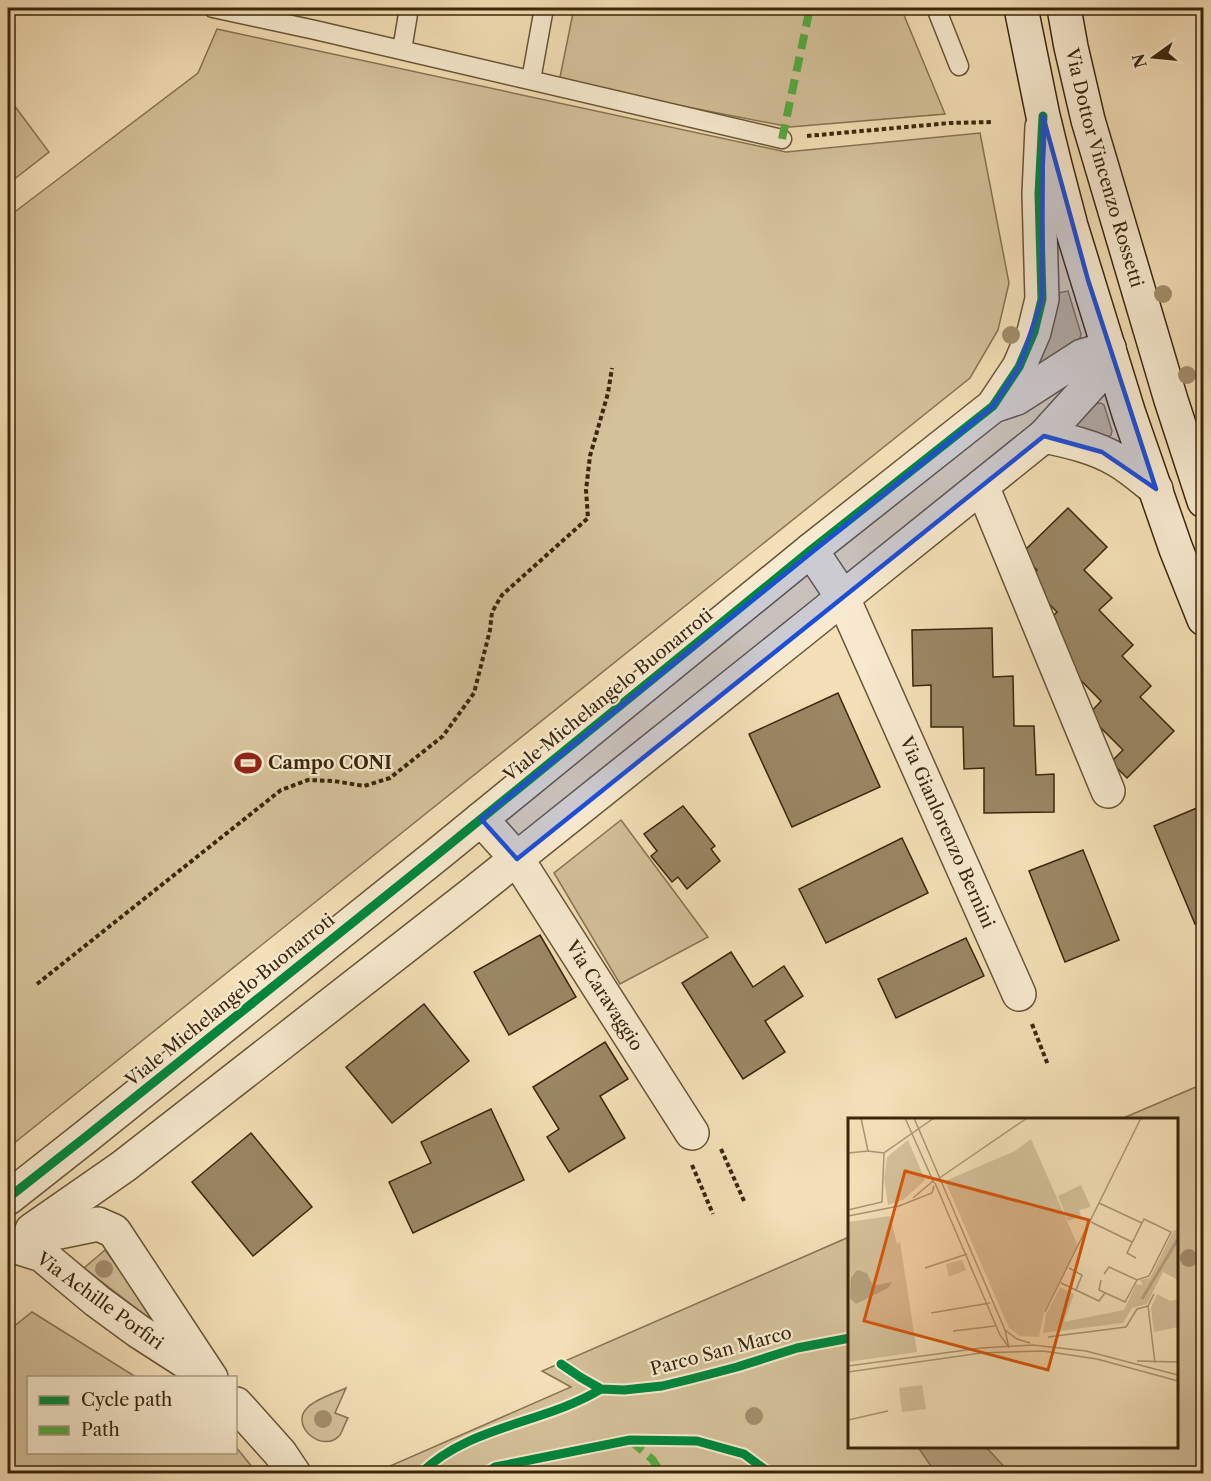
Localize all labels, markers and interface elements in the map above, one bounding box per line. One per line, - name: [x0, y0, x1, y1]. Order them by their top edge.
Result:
- north arrow: [1124, 27, 1184, 87]
- street label: Via Dottor Vincenzo Rossetti: [1060, 45, 1148, 290]
- text: N: [1128, 51, 1151, 70]
- street label: Viale Michelangelo Buonarroti: [498, 603, 717, 787]
- street label: Via Gianlorenzo Bernini: [895, 732, 999, 932]
- sports icon: Campo CONI: [233, 748, 263, 778]
- place label: Campo CONI: [268, 752, 392, 774]
- street label: Viale Michelangelo Buonarroti: [120, 908, 339, 1092]
- street label: Via Caravaggio: [560, 936, 648, 1055]
- inset map: [848, 1118, 1178, 1448]
- street label: Via Achille Porfiri: [32, 1247, 168, 1355]
- street label: Parco San Marco: [648, 1322, 794, 1380]
- legend: [27, 1376, 237, 1454]
- text: Cycle path: [81, 1389, 172, 1411]
- text: Path: [81, 1419, 120, 1441]

